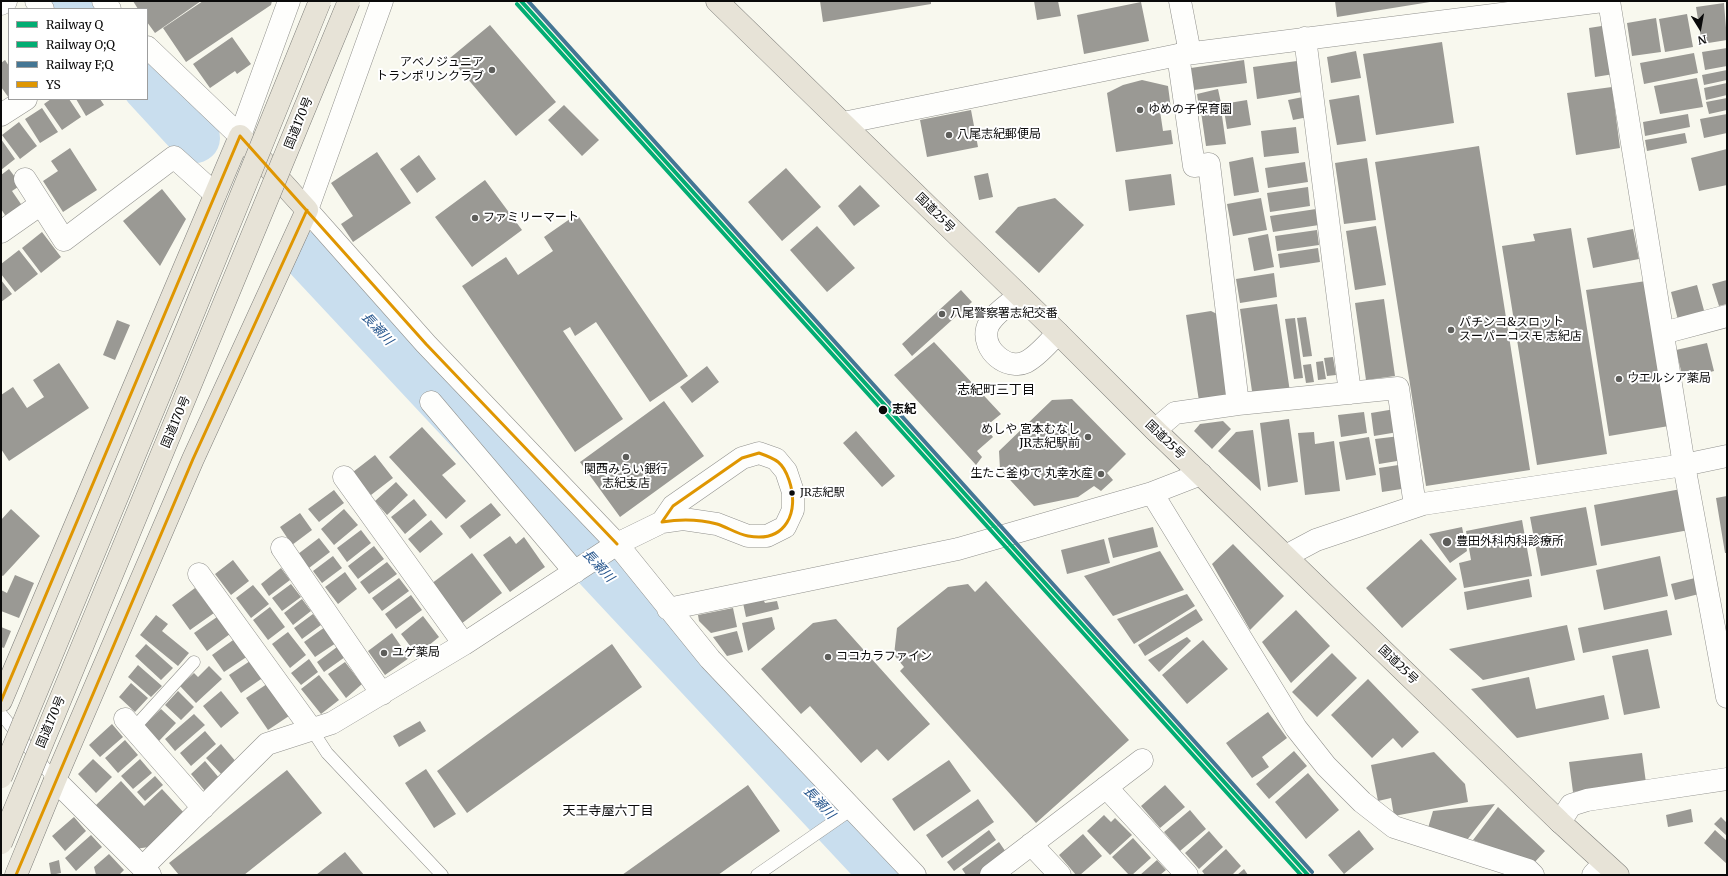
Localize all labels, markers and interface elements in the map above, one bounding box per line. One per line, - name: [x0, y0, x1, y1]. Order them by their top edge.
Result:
- legend: [8, 8, 148, 100]
- north arrow: [1680, 8, 1720, 48]
- text: Railway Q: [46, 17, 103, 32]
- text: N: [1697, 32, 1708, 47]
- text: Railway O;Q: [46, 37, 115, 52]
- place label: アベノジュニア トランポリンクラブ: [376, 56, 484, 84]
- text: Railway F;Q: [46, 57, 113, 72]
- marker: アベノジュニア トランポリンクラブ: [487, 65, 497, 75]
- text: YS: [46, 77, 61, 92]
- street label: 国道170号: [282, 95, 316, 151]
- place label: ゆめの子保育園: [1148, 103, 1232, 117]
- marker: ゆめの子保育園: [1135, 105, 1145, 115]
- place label: 八尾志紀郵便局: [957, 128, 1041, 142]
- marker: 八尾志紀郵便局: [944, 130, 954, 140]
- street label: 国道25号: [912, 190, 958, 236]
- place label: ファミリーマート: [483, 211, 579, 225]
- marker: ファミリーマート: [470, 213, 480, 223]
- place label: 八尾警察署志紀交番: [950, 307, 1058, 321]
- water label: 長瀬川: [358, 309, 396, 349]
- marker: 八尾警察署志紀交番: [937, 309, 947, 319]
- place label: パチンコ&スロット スーパーコスモ 志紀店: [1459, 316, 1582, 344]
- marker: パチンコ&スロット スーパーコスモ 志紀店: [1446, 325, 1456, 335]
- place label: ウエルシア薬局: [1627, 372, 1711, 386]
- marker: ウエルシア薬局: [1614, 374, 1624, 384]
- district label: 志紀町三丁目: [957, 382, 1035, 398]
- street label: 国道170号: [159, 394, 193, 450]
- place label: 志紀: [892, 403, 916, 417]
- marker: 志紀: [877, 404, 889, 416]
- street label: 国道25号: [1142, 418, 1188, 462]
- place label: めしや 宮本むなし JR志紀駅前: [981, 423, 1080, 451]
- marker: めしや 宮本むなし JR志紀駅前: [1083, 432, 1093, 442]
- marker: 関西みらい銀行 志紀支店: [621, 452, 631, 462]
- place label: 関西みらい銀行 志紀支店: [584, 463, 668, 491]
- place label: 生たこ釜ゆで 丸幸水産: [970, 467, 1093, 481]
- marker: 生たこ釜ゆで 丸幸水産: [1096, 469, 1106, 479]
- place label: JR志紀駅: [800, 486, 845, 500]
- marker: JR志紀駅: [787, 488, 797, 498]
- place label: 豊田外科内科診療所: [1456, 535, 1564, 549]
- marker: 豊田外科内科診療所: [1441, 536, 1453, 548]
- water label: 長瀬川: [579, 546, 617, 586]
- street label: 国道25号: [1375, 643, 1421, 687]
- place label: ユゲ薬局: [392, 646, 440, 660]
- marker: ユゲ薬局: [379, 648, 389, 658]
- place label: ココカラファイン: [836, 650, 932, 664]
- marker: ココカラファイン: [823, 652, 833, 662]
- street label: 国道170号: [34, 694, 68, 750]
- water label: 長瀬川: [800, 783, 838, 823]
- district label: 天王寺屋六丁目: [563, 803, 653, 819]

